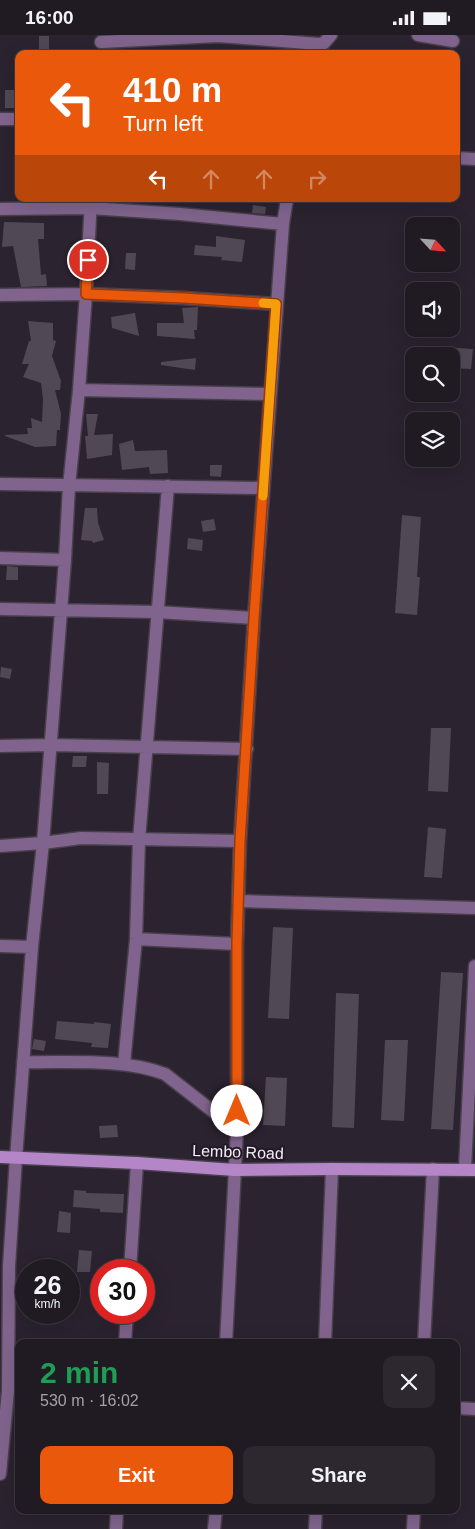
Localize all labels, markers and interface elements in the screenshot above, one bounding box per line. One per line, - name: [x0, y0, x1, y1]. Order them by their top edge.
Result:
- text: 16:00: [25, 7, 74, 28]
- icon: left: [40, 70, 105, 135]
- text: 410 m: [123, 70, 222, 109]
- text: Turn left: [123, 111, 203, 136]
- icon: left: [144, 165, 172, 193]
- icon: ahead: [197, 165, 225, 193]
- icon: ahead: [250, 165, 278, 193]
- icon: right: [303, 165, 331, 193]
- north arrow: [405, 217, 460, 273]
- map controls: [405, 217, 460, 467]
- pin: [67, 239, 109, 281]
- icon: arrive: [74, 246, 102, 274]
- button: sound: [405, 282, 460, 337]
- button: search: [405, 347, 460, 402]
- button: layers: [405, 412, 460, 467]
- position arrow: [210, 1084, 262, 1136]
- street label: Lembo Road: [192, 1142, 284, 1162]
- speed limit sign: 30: [90, 1259, 155, 1324]
- text: 26: [34, 1271, 61, 1299]
- text: km/h: [34, 1297, 61, 1311]
- text: 2 min: [40, 1356, 118, 1389]
- button: close: [383, 1356, 435, 1408]
- text: 530 m · 16:02: [40, 1392, 139, 1409]
- button: Exit: [40, 1446, 233, 1504]
- button: Share: [243, 1446, 435, 1504]

